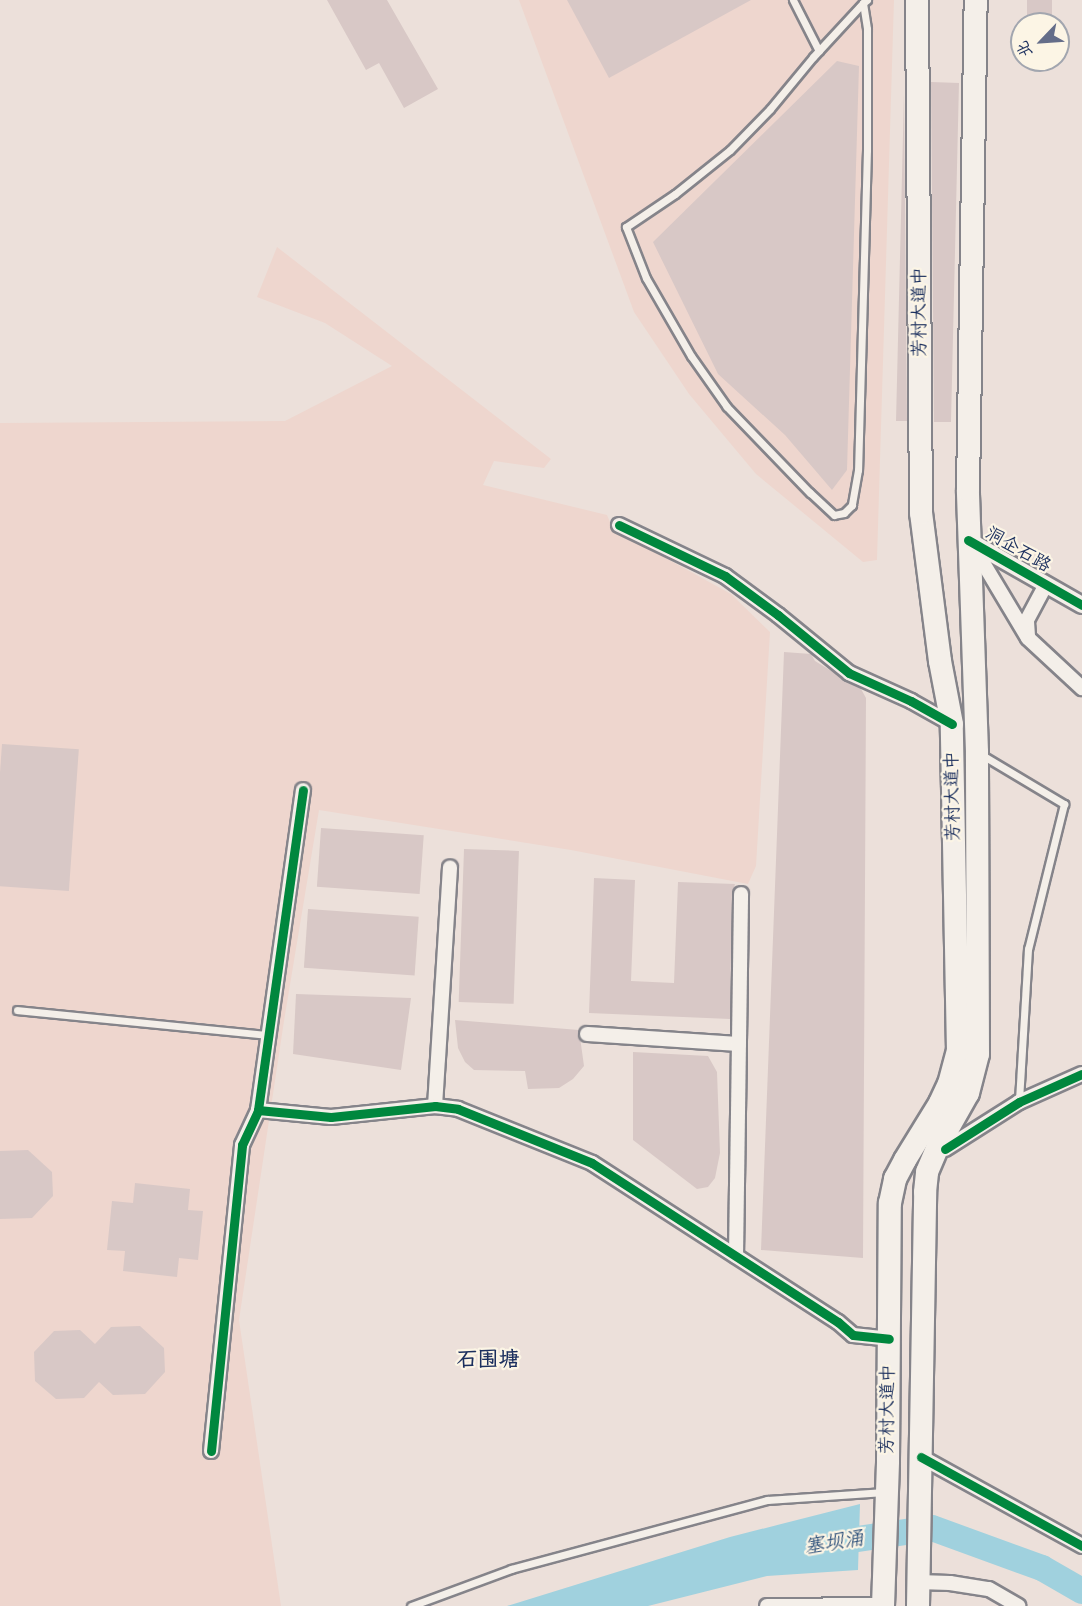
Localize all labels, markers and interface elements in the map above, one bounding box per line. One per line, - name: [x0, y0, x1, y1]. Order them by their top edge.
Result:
- north arrow: [1010, 12, 1070, 72]
- text: 北: [1013, 38, 1037, 60]
- street label: 芳村大道中: [909, 267, 931, 357]
- street label: 洞企石路: [981, 523, 1055, 577]
- street label: 芳村大道中: [941, 751, 965, 841]
- district label: 石围塘: [457, 1347, 519, 1373]
- street label: 芳村大道中: [876, 1364, 900, 1454]
- water label: 塞坝涌: [802, 1526, 866, 1560]

